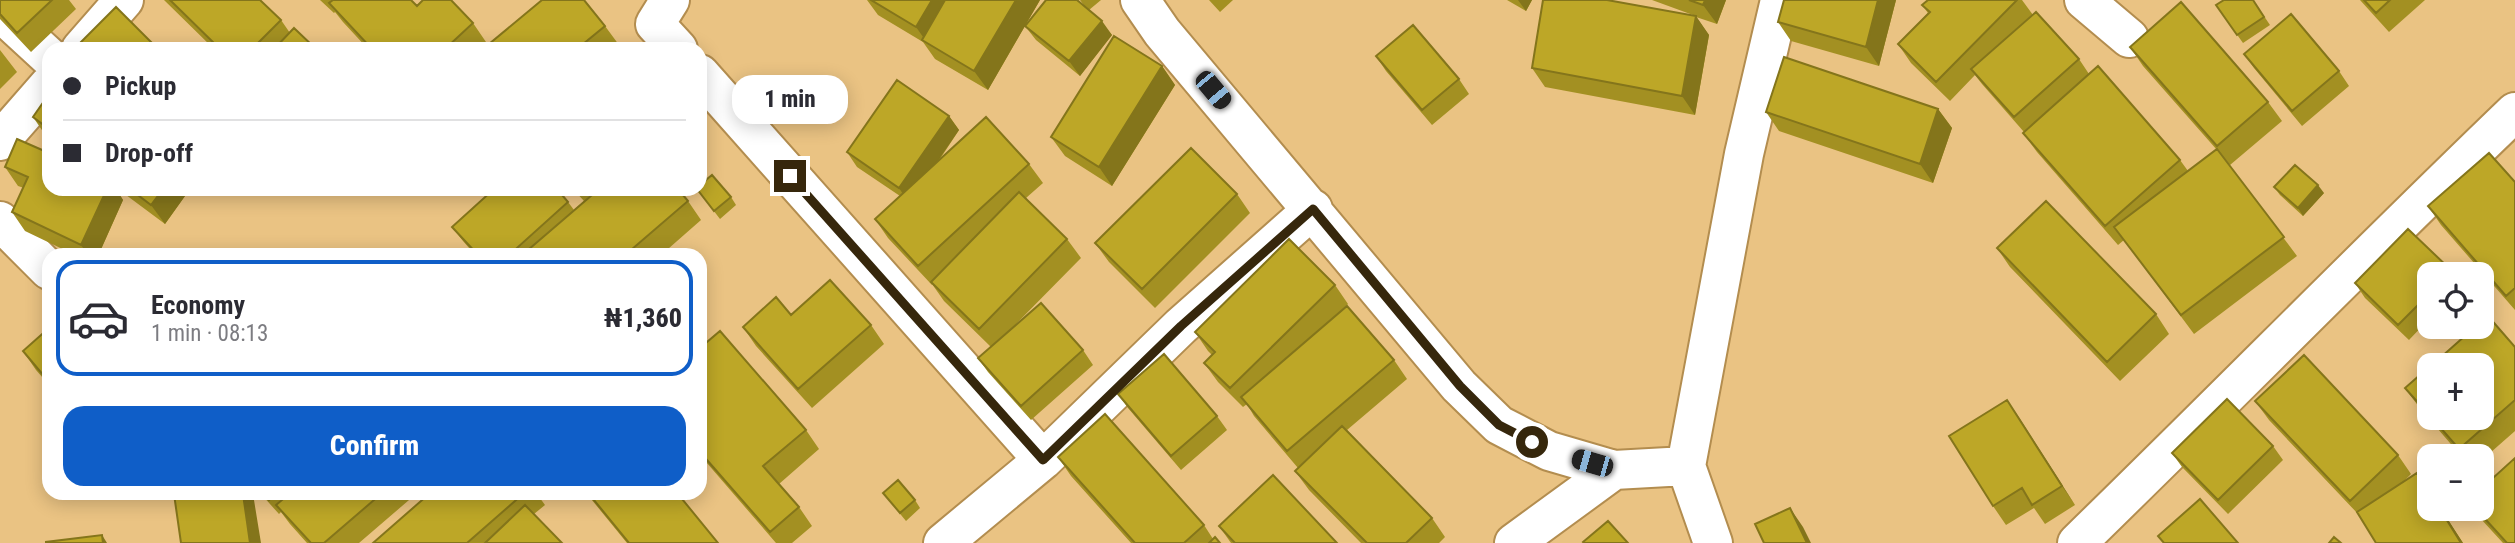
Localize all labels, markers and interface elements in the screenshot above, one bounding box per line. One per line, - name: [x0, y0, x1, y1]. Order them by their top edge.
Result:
- car: [1192, 67, 1235, 113]
- text: Pickup: [105, 71, 176, 101]
- callout: 1 min: [732, 74, 848, 124]
- text: 1 min: [764, 86, 816, 113]
- text: Drop-off: [105, 138, 193, 168]
- route end: [774, 160, 806, 192]
- map controls: [2417, 262, 2494, 521]
- button: locate: [2417, 262, 2494, 339]
- icon: car: [67, 287, 130, 350]
- text: Economy: [151, 290, 245, 320]
- text: ₦1,360: [604, 303, 682, 333]
- text: 1 min · 08:13: [151, 320, 268, 347]
- button: +: [2417, 353, 2494, 430]
- button: Confirm: [63, 406, 686, 486]
- route start: [1516, 426, 1548, 458]
- button: −: [2417, 444, 2494, 521]
- car: [1569, 447, 1616, 479]

